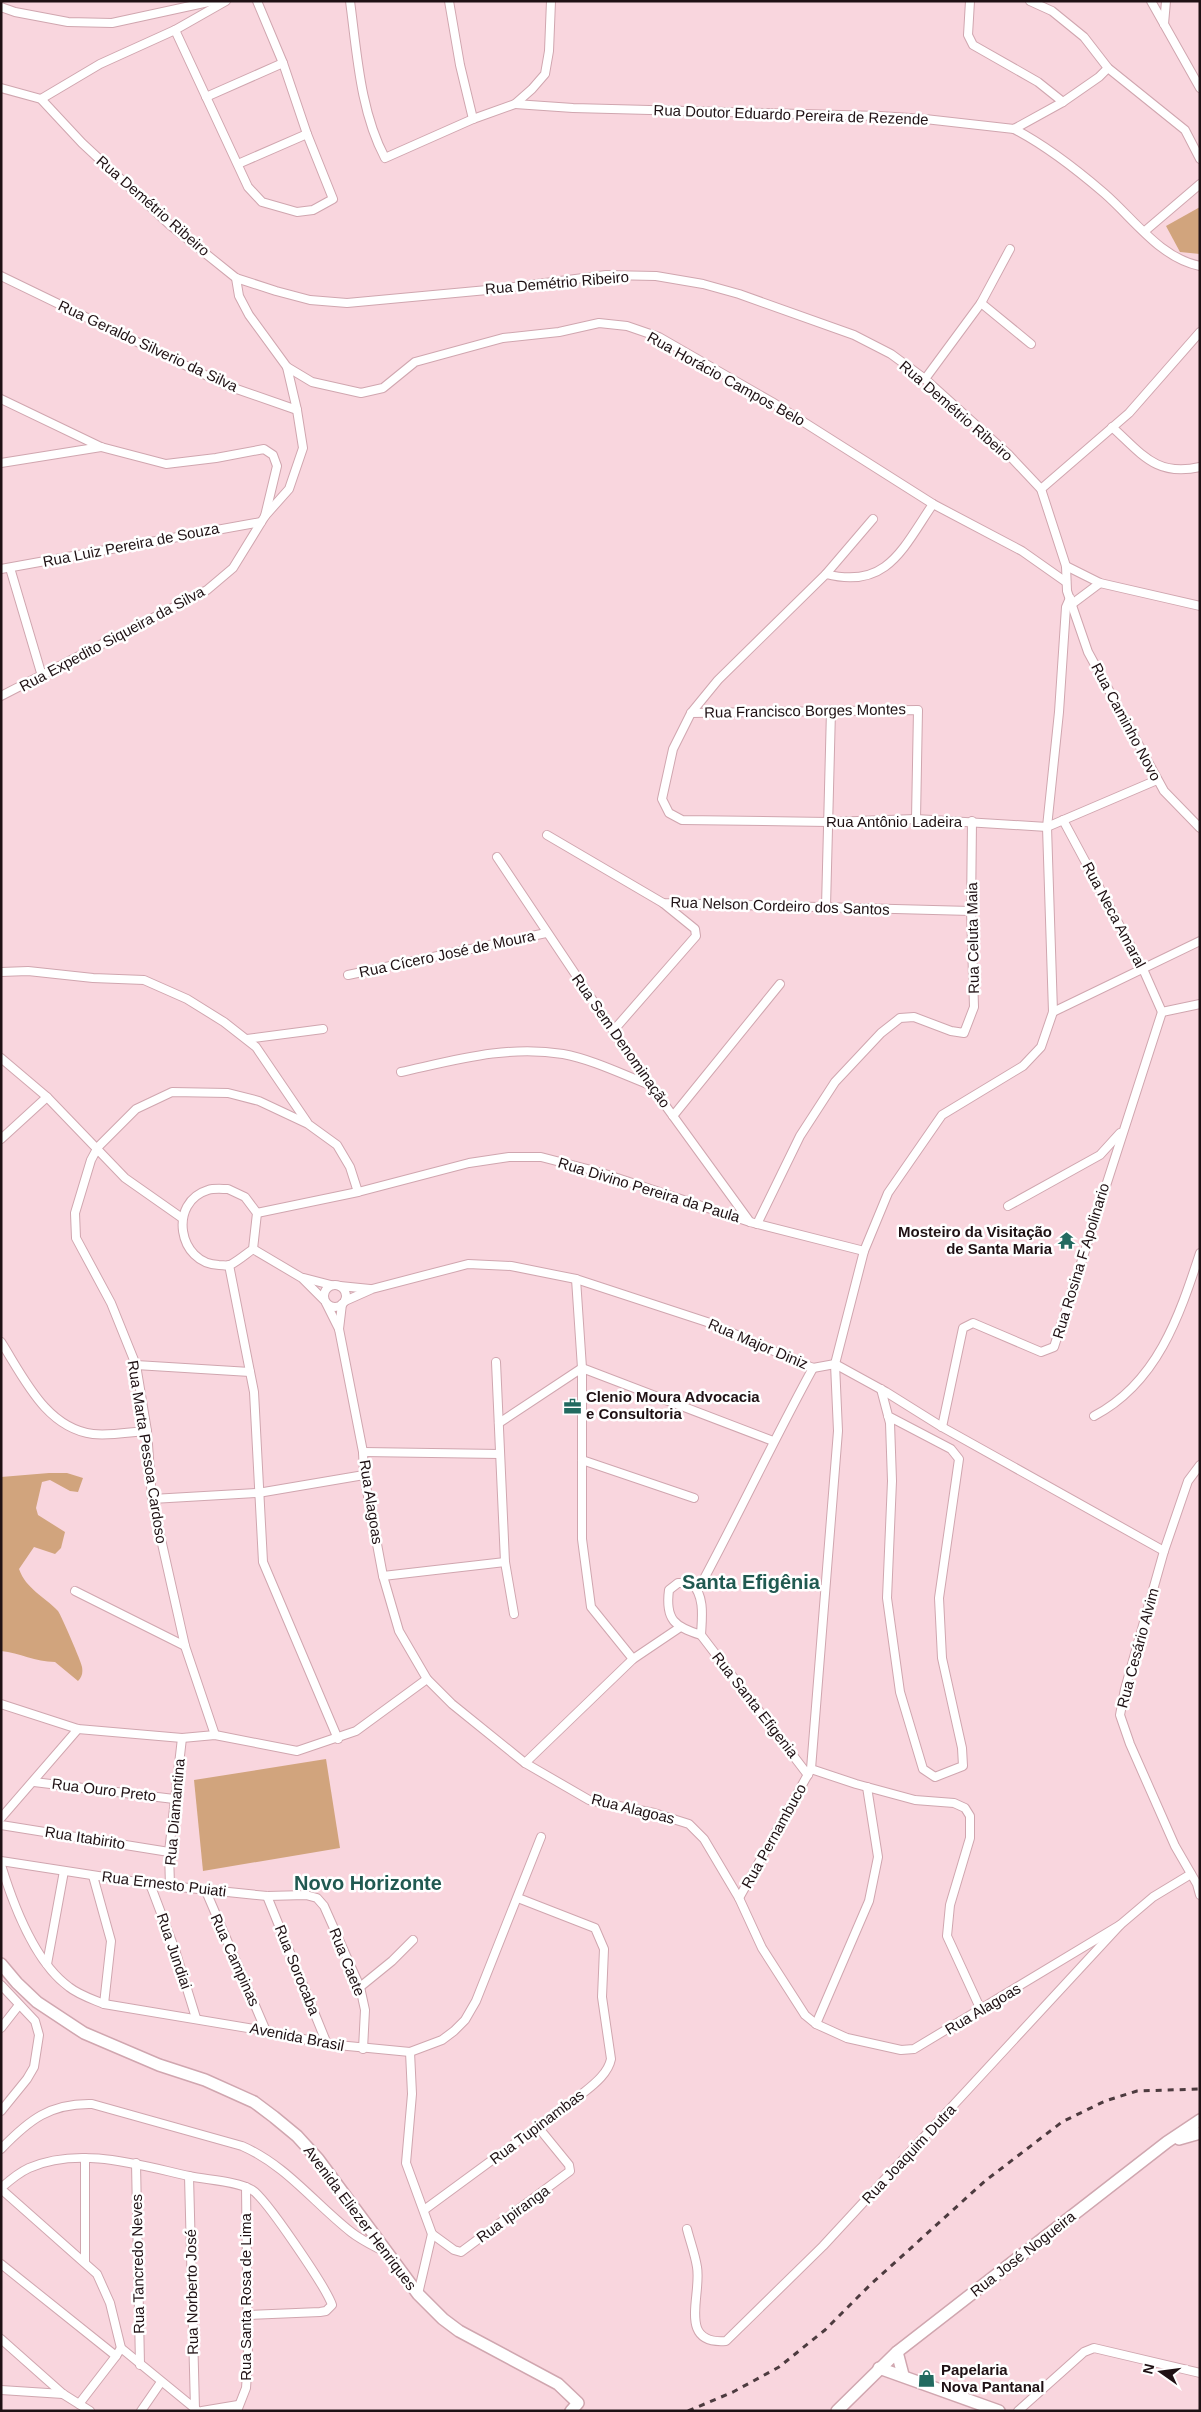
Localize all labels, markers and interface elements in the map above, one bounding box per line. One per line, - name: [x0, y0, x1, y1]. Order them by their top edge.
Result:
- street label: Rua Doutor Eduardo Pereira de Rezende: [653, 101, 929, 128]
- street label: Rua Demétrio Ribeiro: [93, 152, 213, 259]
- street label: Rua Demétrio Ribeiro: [484, 268, 630, 297]
- street label: Rua Geraldo Silverio da Silva: [56, 296, 241, 395]
- street label: Rua Horácio Campos Belo: [644, 328, 808, 429]
- street label: Rua Demétrio Ribeiro: [896, 357, 1016, 464]
- street label: Rua Luiz Pereira de Souza: [41, 519, 221, 570]
- street label: Rua Expedito Siqueira da Silva: [16, 582, 208, 695]
- street label: Rua Caminho Novo: [1088, 660, 1165, 784]
- street label: Rua Francisco Borges Montes: [704, 700, 906, 721]
- street label: Rua Antônio Ladeira: [826, 813, 963, 830]
- street label: Rua Neca Amaral: [1079, 859, 1150, 971]
- street label: Rua Celuta Maia: [963, 881, 982, 994]
- street label: Rua Nelson Cordeiro dos Santos: [670, 893, 890, 918]
- street label: Rua Cícero José de Moura: [357, 926, 537, 980]
- street label: Rua Sem Denominação: [569, 971, 674, 1111]
- street label: Rua Divino Pereira da Paula: [556, 1154, 743, 1226]
- street label: Rua Rosina F Apolinario: [1049, 1181, 1112, 1341]
- place label: Mosteiro da Visitação de Santa Maria: [898, 1223, 1053, 1257]
- temple icon: Mosteiro da Visitação de Santa Maria: [1056, 1231, 1076, 1251]
- street label: Rua Major Diniz: [706, 1315, 811, 1372]
- street label: Rua Marta Pessoa Cardoso: [125, 1359, 170, 1545]
- place label: Clenio Moura Advocacia e Consultoria: [586, 1388, 760, 1422]
- office icon: Clenio Moura Advocacia e Consultoria: [562, 1396, 582, 1416]
- street label: Rua Alagoas: [356, 1459, 387, 1545]
- district label: Santa Efigênia: [682, 1571, 821, 1593]
- street label: Rua Cesário Alvim: [1113, 1586, 1162, 1710]
- street label: Rua Santa Efigenia: [709, 1649, 802, 1761]
- street label: Rua Diamantina: [161, 1757, 188, 1866]
- street label: Rua Ouro Preto: [51, 1775, 157, 1804]
- street label: Rua Pernambuco: [738, 1781, 809, 1891]
- street label: Rua Alagoas: [590, 1790, 676, 1827]
- street label: Rua Itabirito: [44, 1823, 126, 1852]
- street label: Rua Ernesto Puiati: [101, 1867, 227, 1900]
- district label: Novo Horizonte: [294, 1872, 442, 1894]
- street label: Rua Jundiai: [154, 1911, 195, 1991]
- street label: Rua Campinas: [208, 1911, 263, 2009]
- street label: Rua Sorocaba: [272, 1922, 324, 2018]
- street label: Rua Caete: [326, 1925, 369, 1998]
- street label: Rua Alagoas: [942, 1979, 1024, 2038]
- street label: Avenida Brasil: [249, 2019, 346, 2054]
- street label: Rua Tupinambas: [486, 2086, 587, 2168]
- street label: Rua Joaquim Dutra: [858, 2100, 959, 2207]
- street label: Avenida Eliezer Henriques: [301, 2142, 420, 2293]
- street label: Rua Ipiranga: [473, 2181, 553, 2246]
- street label: Rua Tancredo Neves: [128, 2194, 147, 2334]
- street label: Rua José Nogueira: [967, 2207, 1079, 2300]
- street label: Rua Santa Rosa de Lima: [237, 2213, 254, 2381]
- street label: Rua Norberto José: [182, 2229, 201, 2355]
- north arrow: [1136, 2347, 1186, 2397]
- place label: Papelaria Nova Pantanal: [941, 2361, 1044, 2395]
- text: N: [1139, 2362, 1157, 2376]
- shop icon: Papelaria Nova Pantanal: [917, 2369, 937, 2389]

